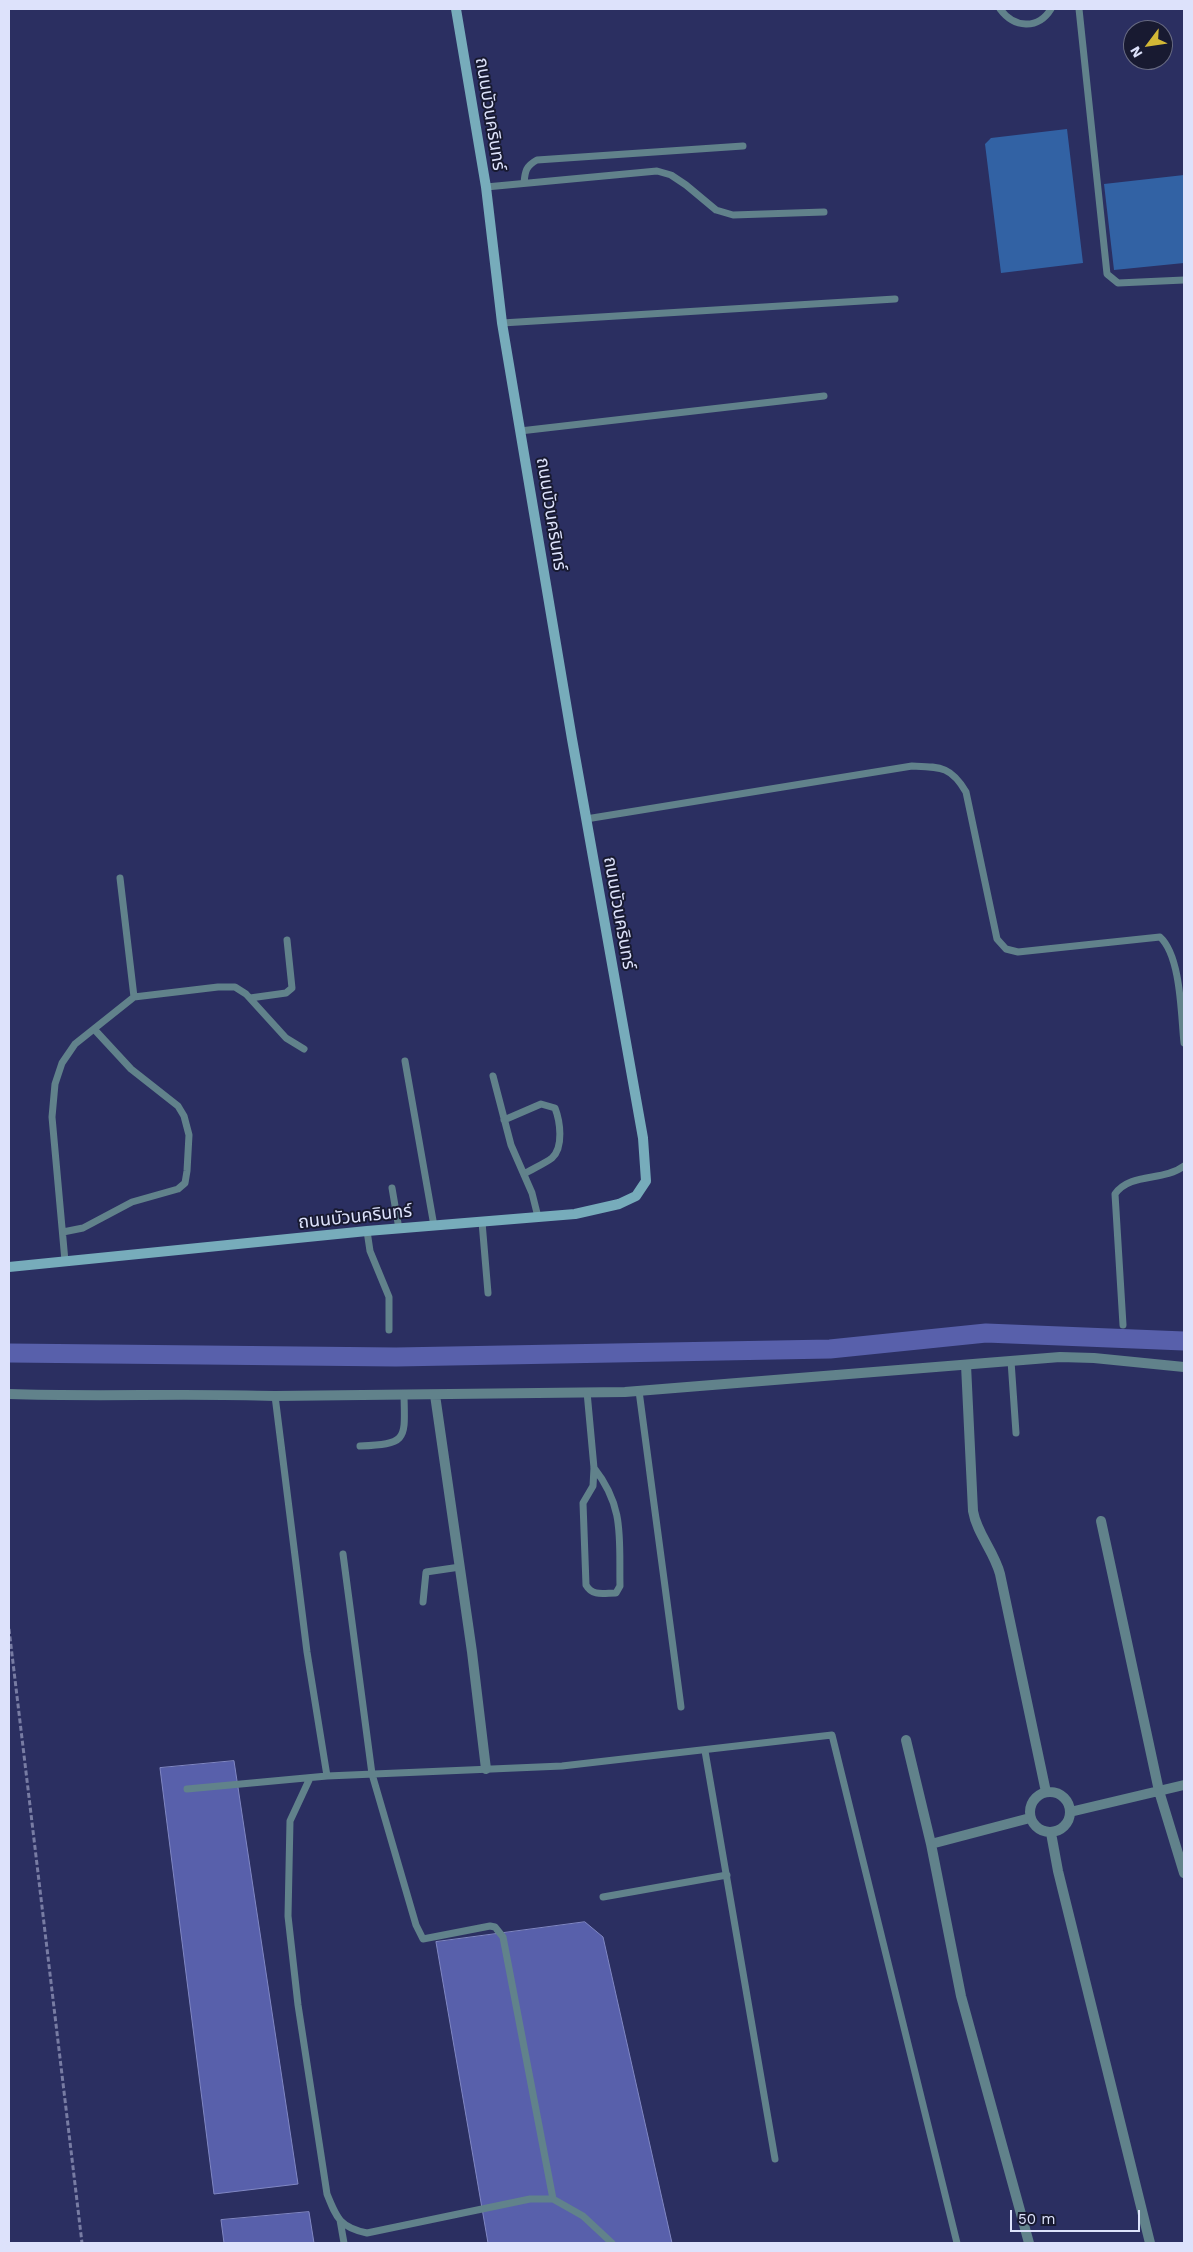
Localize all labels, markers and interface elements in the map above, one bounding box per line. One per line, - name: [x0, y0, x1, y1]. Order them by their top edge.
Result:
- north arrow: [1123, 20, 1173, 70]
- text: N: [1126, 44, 1146, 61]
- street label: ถนนบัวนครินทร์: [470, 56, 510, 172]
- street label: ถนนบัวนครินทร์: [531, 456, 571, 572]
- street label: ถนนบัวนครินทร์: [598, 855, 640, 971]
- street label: ถนนบัวนครินทร์: [297, 1200, 413, 1234]
- scale bar: [1013, 2200, 1143, 2232]
- text: 50 m: [1018, 2210, 1055, 2228]

